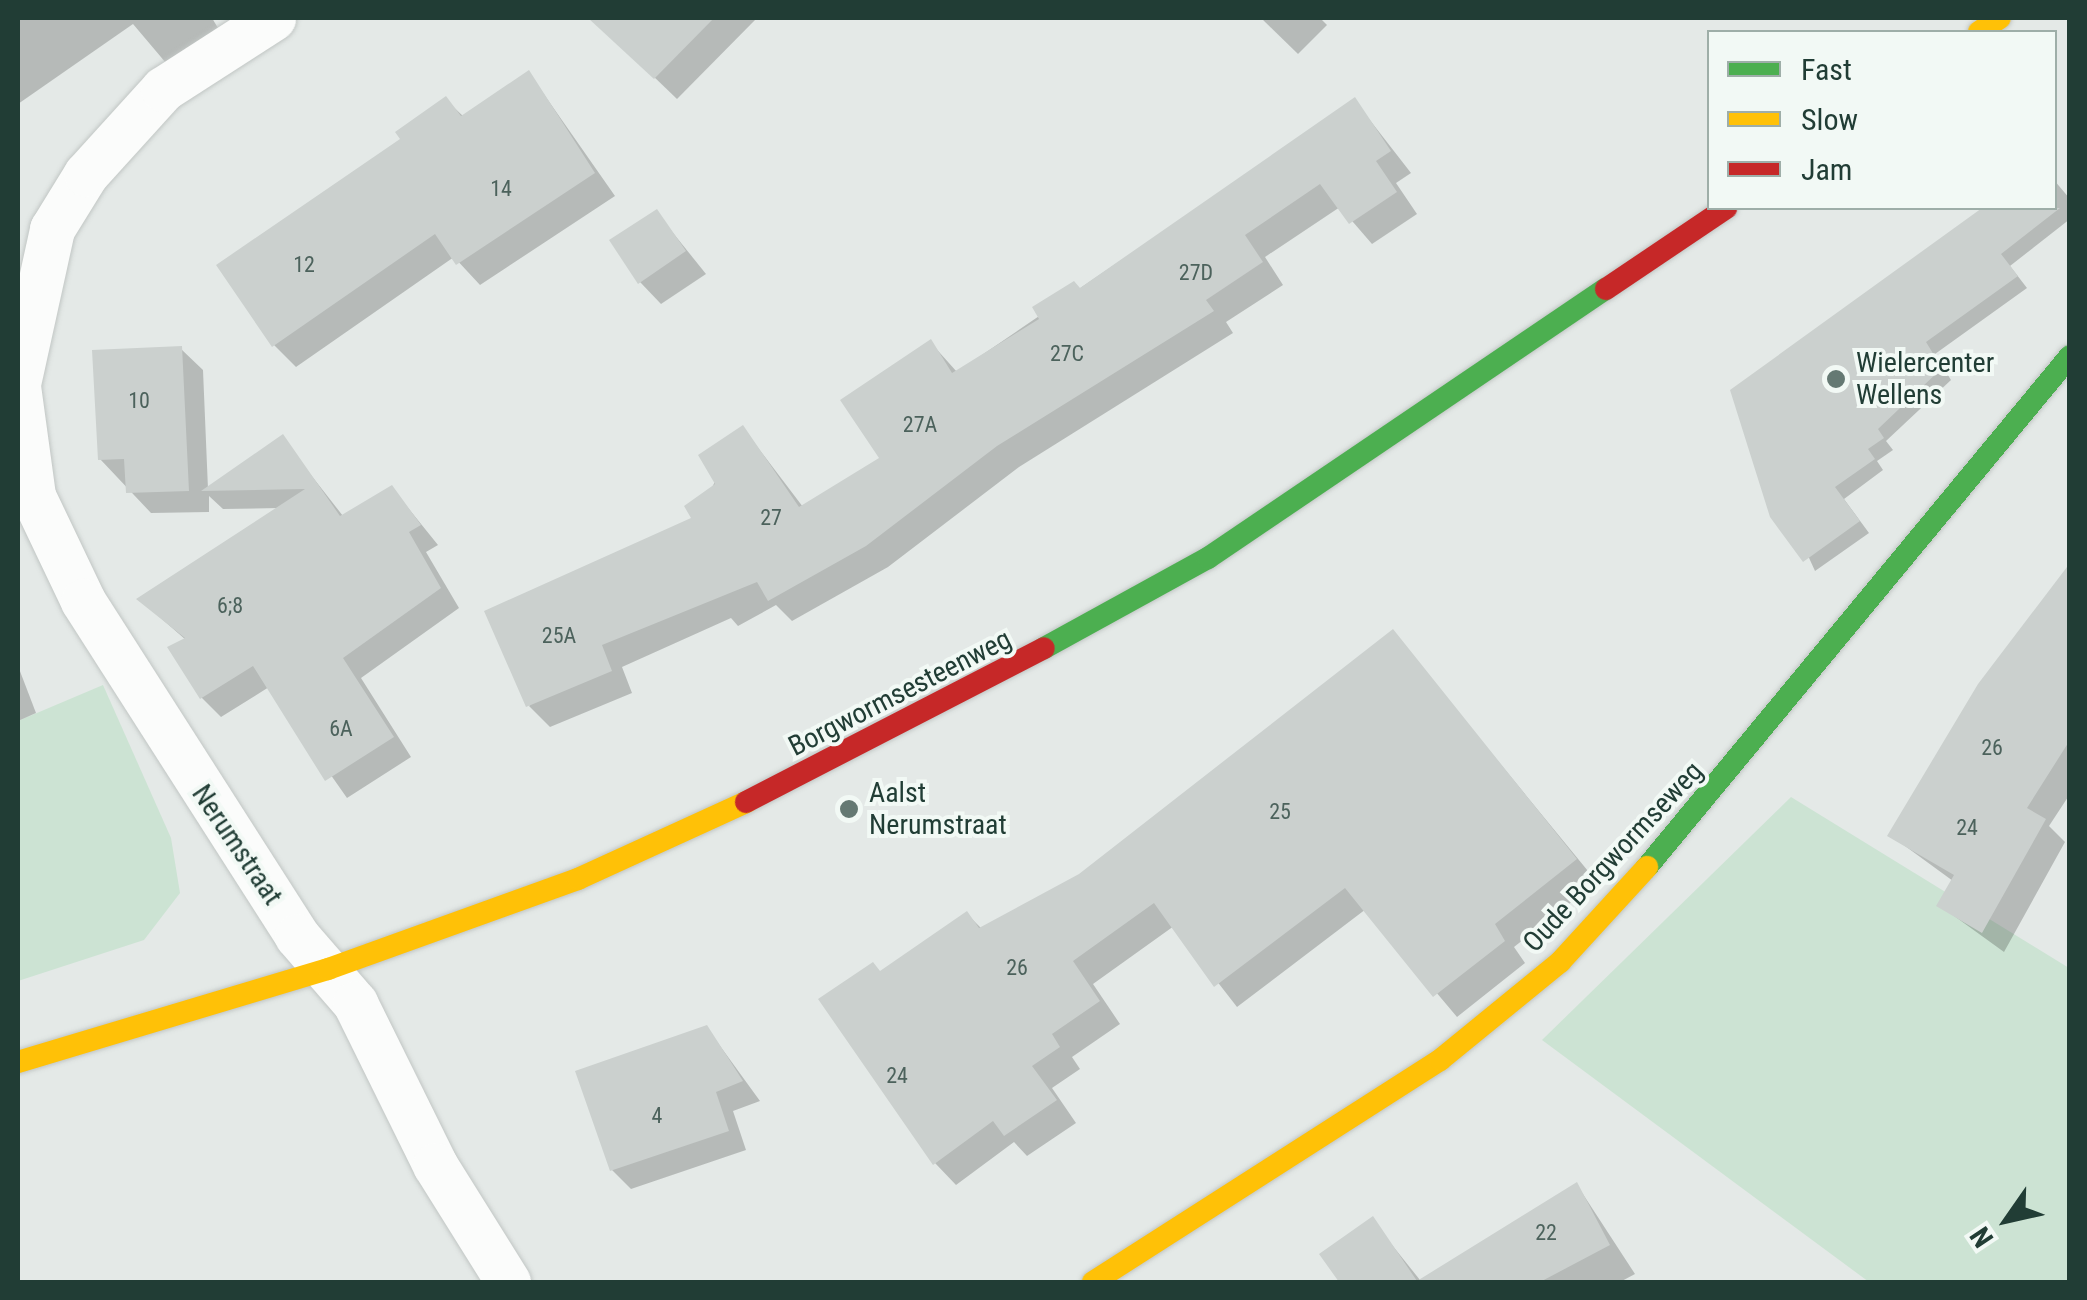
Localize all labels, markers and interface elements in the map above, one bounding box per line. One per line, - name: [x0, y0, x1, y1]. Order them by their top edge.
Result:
- legend: [1707, 30, 2057, 210]
- text: Fast: [1801, 52, 1852, 87]
- text: Slow: [1801, 102, 1858, 137]
- text: Jam: [1801, 152, 1852, 187]
- house number: 14: [490, 176, 512, 202]
- house number: 12: [293, 252, 315, 278]
- house number: 27D: [1179, 260, 1213, 286]
- house number: 27C: [1050, 341, 1084, 367]
- place label: Wielercenter Wellens: [1856, 346, 1994, 412]
- marker: Wielercenter Wellens: [1825, 368, 1847, 390]
- house number: 10: [128, 388, 150, 414]
- house number: 27A: [903, 412, 937, 438]
- house number: 27: [760, 505, 782, 531]
- house number: 6;8: [217, 593, 243, 619]
- street label: Borgwormsesteenweg: [783, 622, 1017, 764]
- house number: 25A: [542, 623, 576, 649]
- house number: 6A: [329, 716, 353, 742]
- house number: 26: [1981, 735, 2003, 761]
- street label: Oude Borgwormseweg: [1516, 755, 1710, 959]
- place label: Aalst Nerumstraat: [869, 776, 1007, 842]
- street label: Nerumstraat: [185, 778, 289, 912]
- marker: Aalst Nerumstraat: [838, 798, 860, 820]
- house number: 25: [1269, 799, 1291, 825]
- house number: 24: [1956, 815, 1978, 841]
- house number: 26: [1006, 955, 1028, 981]
- house number: 24: [886, 1063, 908, 1089]
- house number: 4: [652, 1103, 662, 1129]
- north arrow: [1957, 1170, 2057, 1270]
- house number: 22: [1535, 1220, 1557, 1246]
- text: N: [1963, 1221, 2000, 1253]

